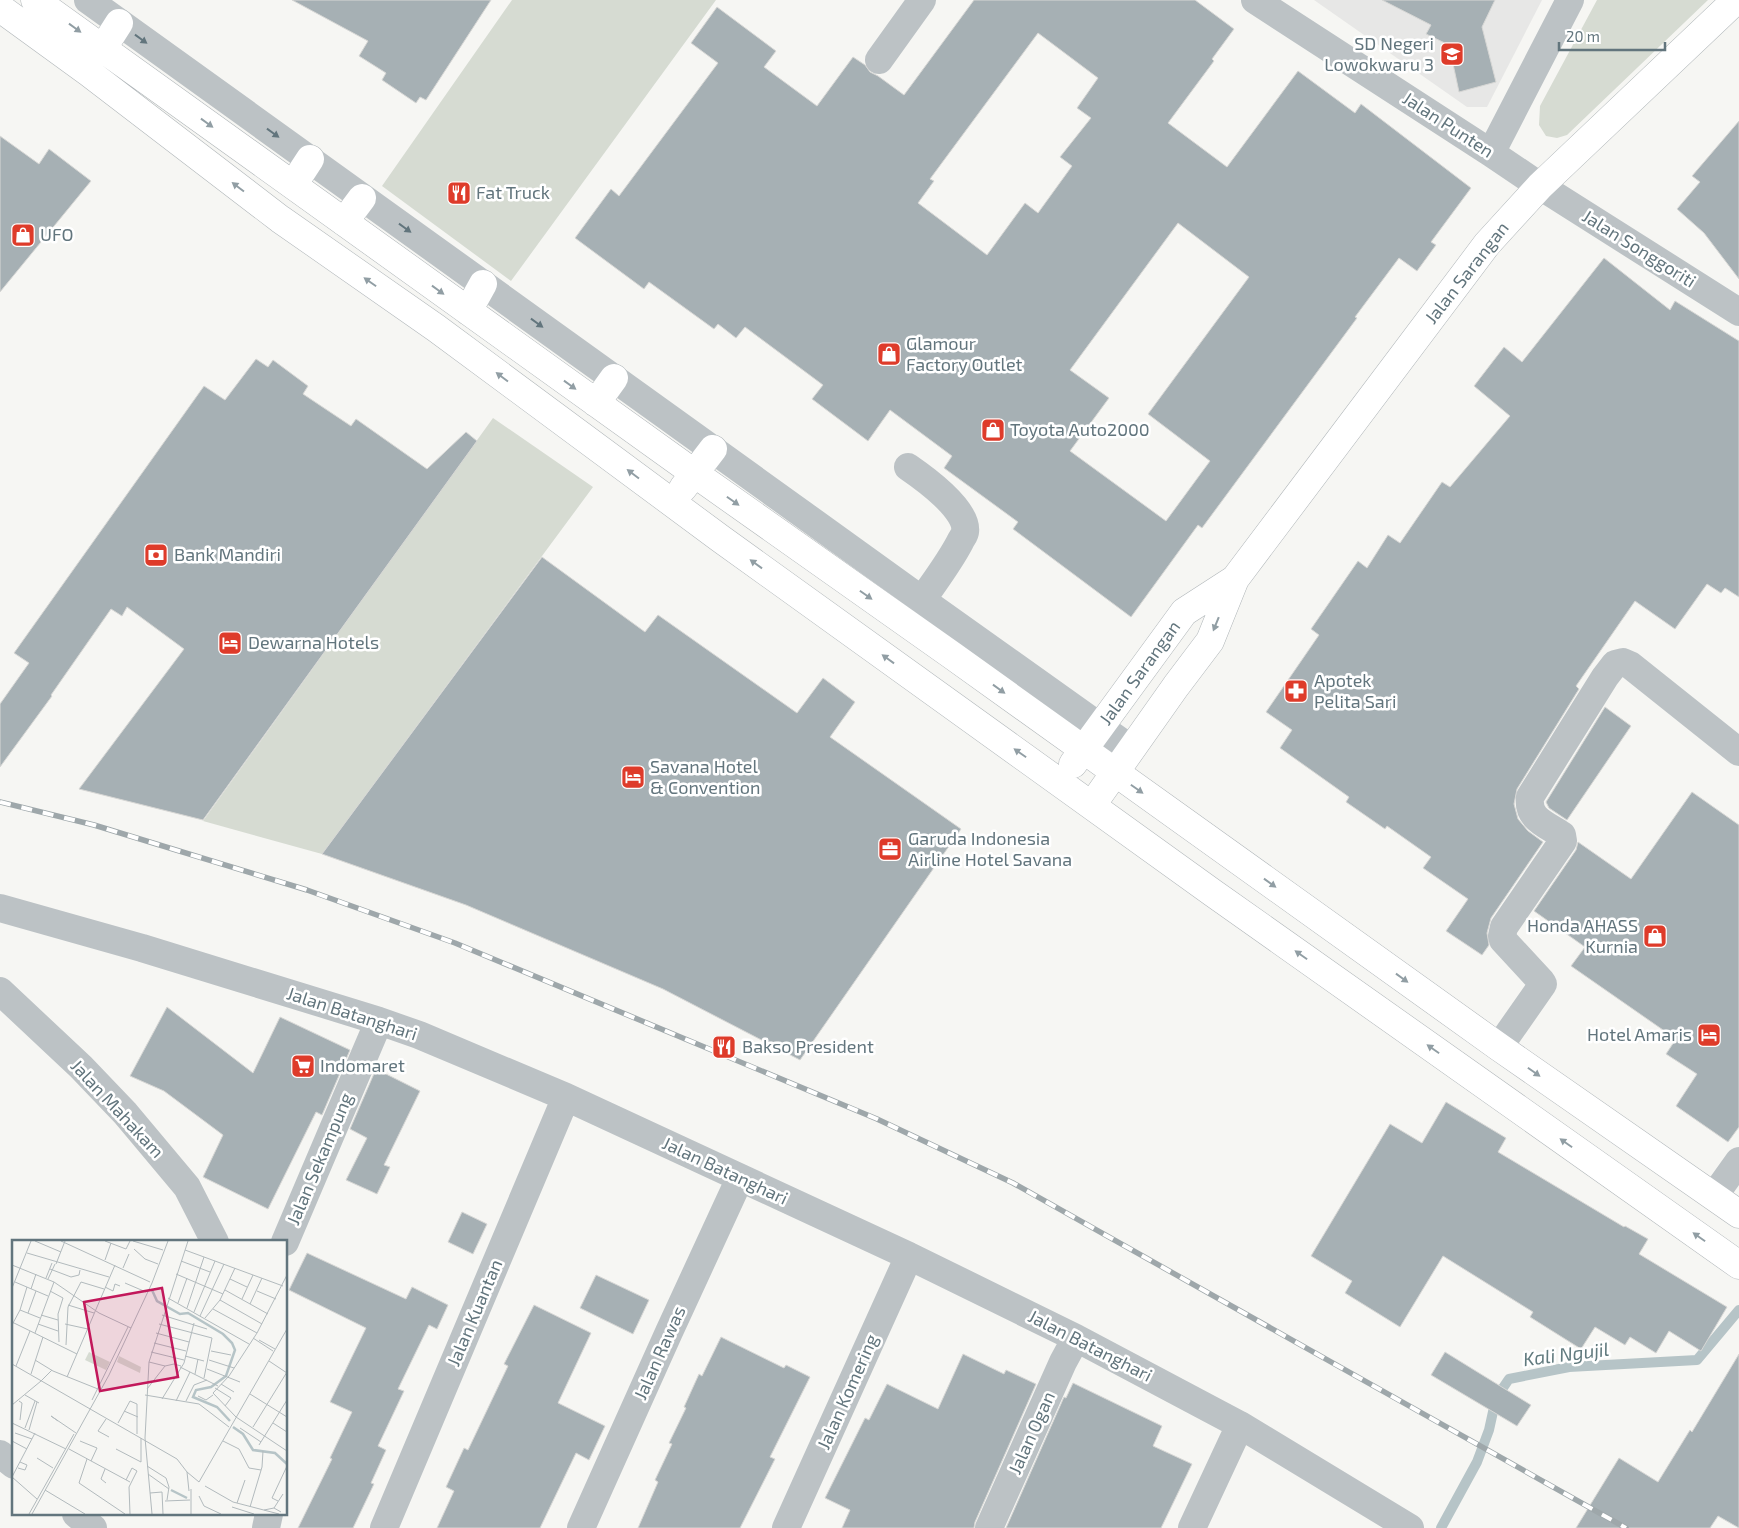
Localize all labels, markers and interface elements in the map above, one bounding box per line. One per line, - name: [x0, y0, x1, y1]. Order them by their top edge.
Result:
- scale bar: [1559, 20, 1665, 52]
- one-way arrow: [68, 23, 82, 33]
- text: 20 m: [1566, 27, 1600, 45]
- place label: SD Negeri Lowokwaru 3: [1324, 32, 1434, 75]
- one-way arrow: [134, 33, 147, 44]
- school or university icon: SD Negeri Lowokwaru 3: [1439, 41, 1465, 67]
- street label: Jalan Punten: [1399, 87, 1498, 162]
- one-way arrow: [200, 118, 214, 128]
- one-way arrow: [267, 128, 280, 138]
- restaurant icon: Fat Truck: [446, 180, 472, 206]
- place label: Fat Truck: [476, 181, 550, 203]
- one-way arrow: [232, 182, 245, 193]
- street label: Jalan Songgoriti: [1579, 204, 1700, 292]
- street label: Jalan Sarangan: [1420, 217, 1513, 328]
- shop icon: UFO: [10, 222, 36, 248]
- place label: UFO: [40, 223, 74, 245]
- one-way arrow: [398, 223, 412, 233]
- one-way arrow: [363, 277, 377, 287]
- one-way arrow: [432, 285, 445, 295]
- one-way arrow: [530, 318, 544, 328]
- place label: Glamour Factory Outlet: [906, 332, 1023, 375]
- shop icon: Glamour Factory Outlet: [876, 341, 902, 367]
- one-way arrow: [496, 372, 509, 383]
- one-way arrow: [563, 380, 577, 390]
- shop icon: Toyota Auto2000: [980, 417, 1006, 443]
- place label: Toyota Auto2000: [1010, 418, 1150, 440]
- one-way arrow: [626, 469, 640, 479]
- one-way arrow: [727, 496, 740, 506]
- bank icon: Bank Mandiri: [143, 542, 169, 568]
- place label: Bank Mandiri: [174, 543, 281, 565]
- one-way arrow: [749, 559, 763, 569]
- one-way arrow: [859, 590, 873, 600]
- street label: Jalan Sarangan: [1094, 616, 1184, 729]
- one-way arrow: [1212, 617, 1220, 632]
- hotel icon: Dewarna Hotels: [217, 630, 243, 656]
- place label: Dewarna Hotels: [248, 631, 379, 653]
- one-way arrow: [881, 654, 895, 664]
- place label: Apotek Pelita Sari: [1314, 669, 1396, 712]
- pharmacy icon: Apotek Pelita Sari: [1283, 678, 1309, 704]
- one-way arrow: [992, 684, 1006, 694]
- one-way arrow: [1014, 748, 1027, 758]
- place label: Savana Hotel & Convention: [650, 755, 760, 798]
- hotel icon: Savana Hotel & Convention: [620, 764, 646, 790]
- one-way arrow: [1130, 784, 1144, 794]
- place label: Garuda Indonesia Airline Hotel Savana: [908, 827, 1072, 870]
- office icon: Garuda Indonesia Airline Hotel Savana: [877, 836, 903, 862]
- one-way arrow: [1263, 878, 1276, 888]
- place label: Honda AHASS Kurnia: [1527, 914, 1638, 957]
- shop icon: Honda AHASS Kurnia: [1642, 923, 1668, 949]
- one-way arrow: [1294, 950, 1308, 960]
- one-way arrow: [1395, 973, 1409, 983]
- street label: Jalan Batanghari: [284, 982, 420, 1045]
- hotel icon: Hotel Amaris: [1696, 1022, 1722, 1048]
- place label: Hotel Amaris: [1587, 1023, 1692, 1045]
- restaurant icon: Bakso President: [711, 1034, 737, 1060]
- place label: Bakso President: [742, 1035, 874, 1057]
- one-way arrow: [1427, 1044, 1440, 1054]
- supermarket icon: Indomaret: [290, 1053, 316, 1079]
- place label: Indomaret: [320, 1054, 405, 1076]
- street label: Jalan Mahakam: [67, 1055, 169, 1162]
- one-way arrow: [1528, 1067, 1541, 1077]
- street label: Jalan Sekampung: [281, 1089, 357, 1228]
- street label: Jalan Batanghari: [659, 1131, 792, 1209]
- one-way arrow: [1559, 1138, 1573, 1148]
- one-way arrow: [1692, 1232, 1706, 1242]
- inset map: [12, 1240, 288, 1516]
- street label: Jalan Kuantan: [442, 1256, 506, 1369]
- street label: Jalan Rawas: [629, 1302, 690, 1403]
- street label: Jalan Batanghari: [1025, 1304, 1156, 1386]
- street label: Jalan Komering: [812, 1331, 882, 1453]
- water label: Kali Ngujil: [1522, 1337, 1610, 1370]
- street label: Jalan Ogan: [1003, 1388, 1059, 1477]

